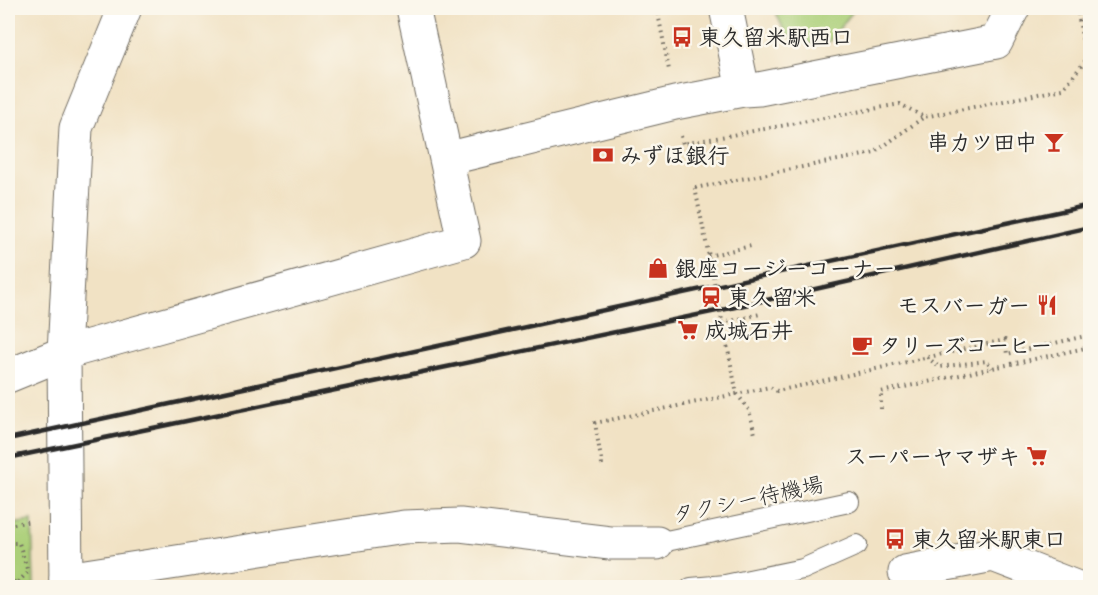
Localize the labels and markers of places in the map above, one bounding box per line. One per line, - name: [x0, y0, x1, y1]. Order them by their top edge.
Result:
- bus stop icon: 東久留米駅西口: [670, 25, 694, 49]
- place label: 東久留米駅西口: [699, 26, 853, 54]
- bar icon: 串カツ田中: [1042, 130, 1066, 154]
- place label: 串カツ田中: [927, 131, 1037, 159]
- bank icon: みずほ銀行: [591, 143, 615, 167]
- place label: みずほ銀行: [620, 144, 730, 172]
- shop icon: 銀座コージーコーナー: [646, 256, 670, 280]
- place label: 銀座コージーコーナー: [675, 257, 895, 285]
- station icon: 東久留米: [699, 285, 723, 309]
- place label: 東久留米: [728, 286, 816, 314]
- restaurant icon: モスバーガー: [1035, 293, 1059, 317]
- place label: モスバーガー: [898, 296, 1030, 322]
- supermarket icon: 成城石井: [676, 318, 700, 342]
- place label: 成城石井: [705, 319, 793, 347]
- cafe icon: タリーズコーヒー: [850, 333, 874, 357]
- place label: タリーズコーヒー: [879, 336, 1052, 362]
- supermarket icon: スーパーヤマザキ: [1025, 444, 1049, 468]
- place label: スーパーヤマザキ: [845, 447, 1020, 473]
- bus stop icon: 東久留米駅東口: [883, 527, 907, 551]
- place label: 東久留米駅東口: [912, 528, 1066, 556]

